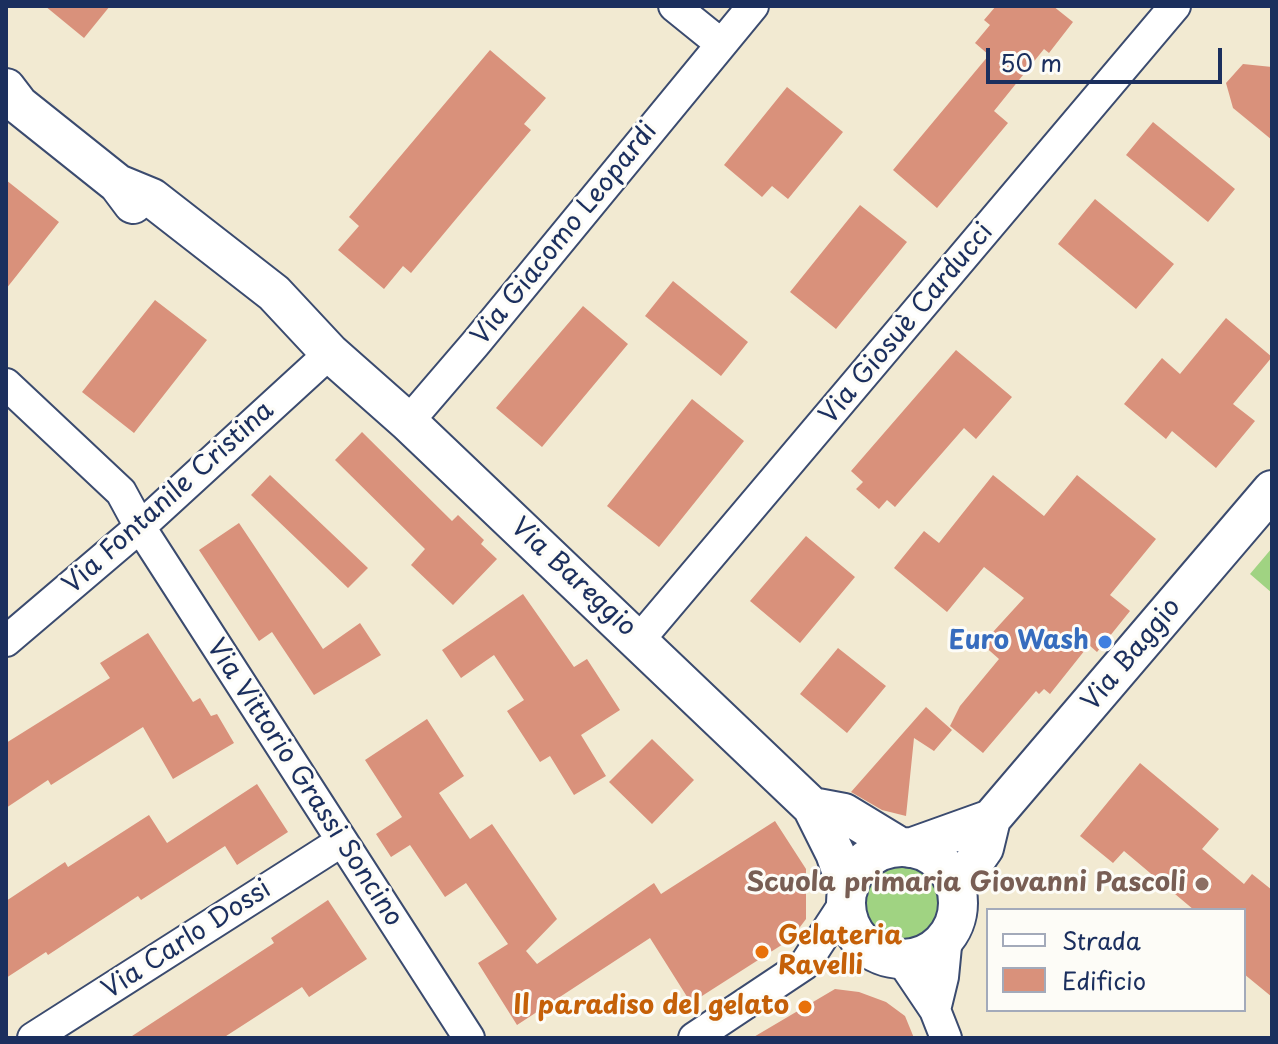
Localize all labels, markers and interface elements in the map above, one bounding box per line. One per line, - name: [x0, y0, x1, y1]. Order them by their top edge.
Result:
- scale bar: [990, 32, 1226, 82]
- text: 50 m: [1000, 44, 1062, 80]
- street label: Via Giacomo Leopardi: [466, 116, 664, 352]
- street label: Via Giosuè Carducci: [814, 217, 1000, 431]
- street label: Via Fontanile Cristina: [57, 395, 281, 601]
- street label: Via Bareggio: [504, 512, 642, 644]
- street label: Via Baggio: [1076, 593, 1188, 717]
- place label: Euro Wash: [949, 626, 1089, 658]
- marker: Euro Wash: [1096, 633, 1114, 651]
- street label: Via Vittorio Grassi Soncino: [199, 634, 409, 932]
- place label: Scuola primaria Giovanni Pascoli: [747, 868, 1186, 900]
- street label: Via Carlo Dossi: [97, 874, 277, 1006]
- marker: Scuola primaria Giovanni Pascoli: [1193, 875, 1211, 893]
- legend: [986, 908, 1246, 1012]
- place label: Gelateria Ravelli: [778, 921, 902, 982]
- text: Strada: [1062, 922, 1141, 958]
- marker: Gelateria Ravelli: [753, 943, 771, 961]
- text: Edificio: [1062, 962, 1146, 998]
- place label: Il paradiso del gelato: [513, 991, 789, 1023]
- marker: Il paradiso del gelato: [796, 998, 814, 1016]

